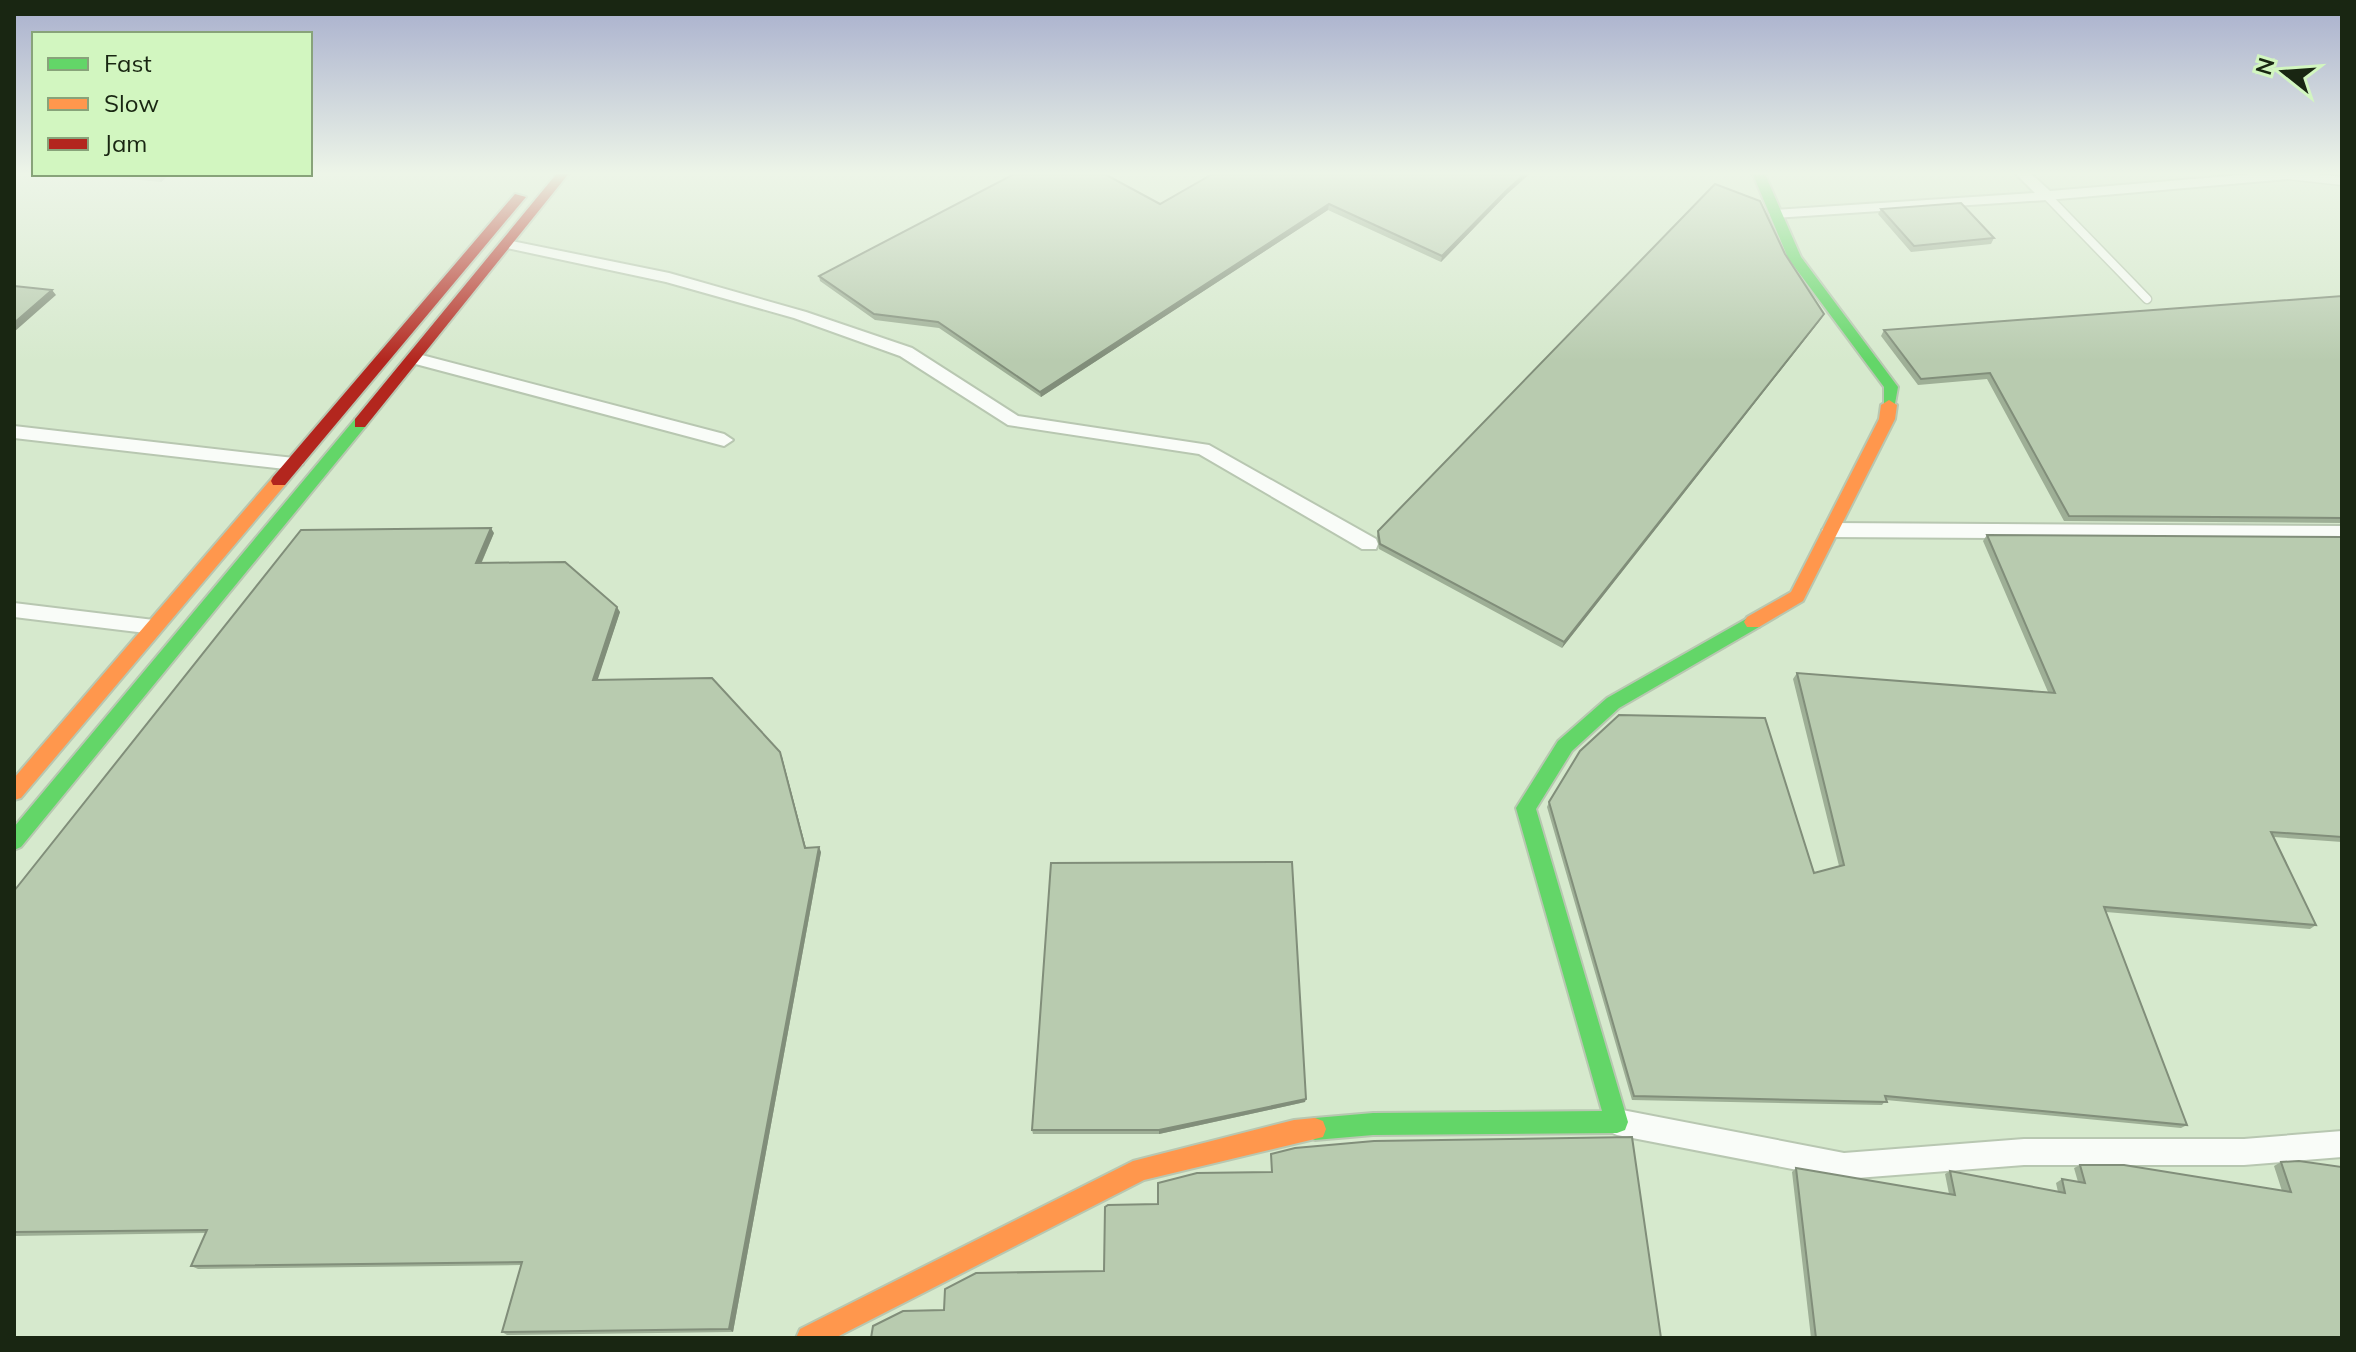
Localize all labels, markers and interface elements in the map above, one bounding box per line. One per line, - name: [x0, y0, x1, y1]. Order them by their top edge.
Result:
- legend: [32, 32, 312, 176]
- north arrow: [2244, 32, 2324, 112]
- text: Fast: [104, 48, 152, 78]
- text: N: [2249, 54, 2281, 78]
- text: Slow: [104, 88, 159, 118]
- text: Jam: [104, 128, 147, 158]

